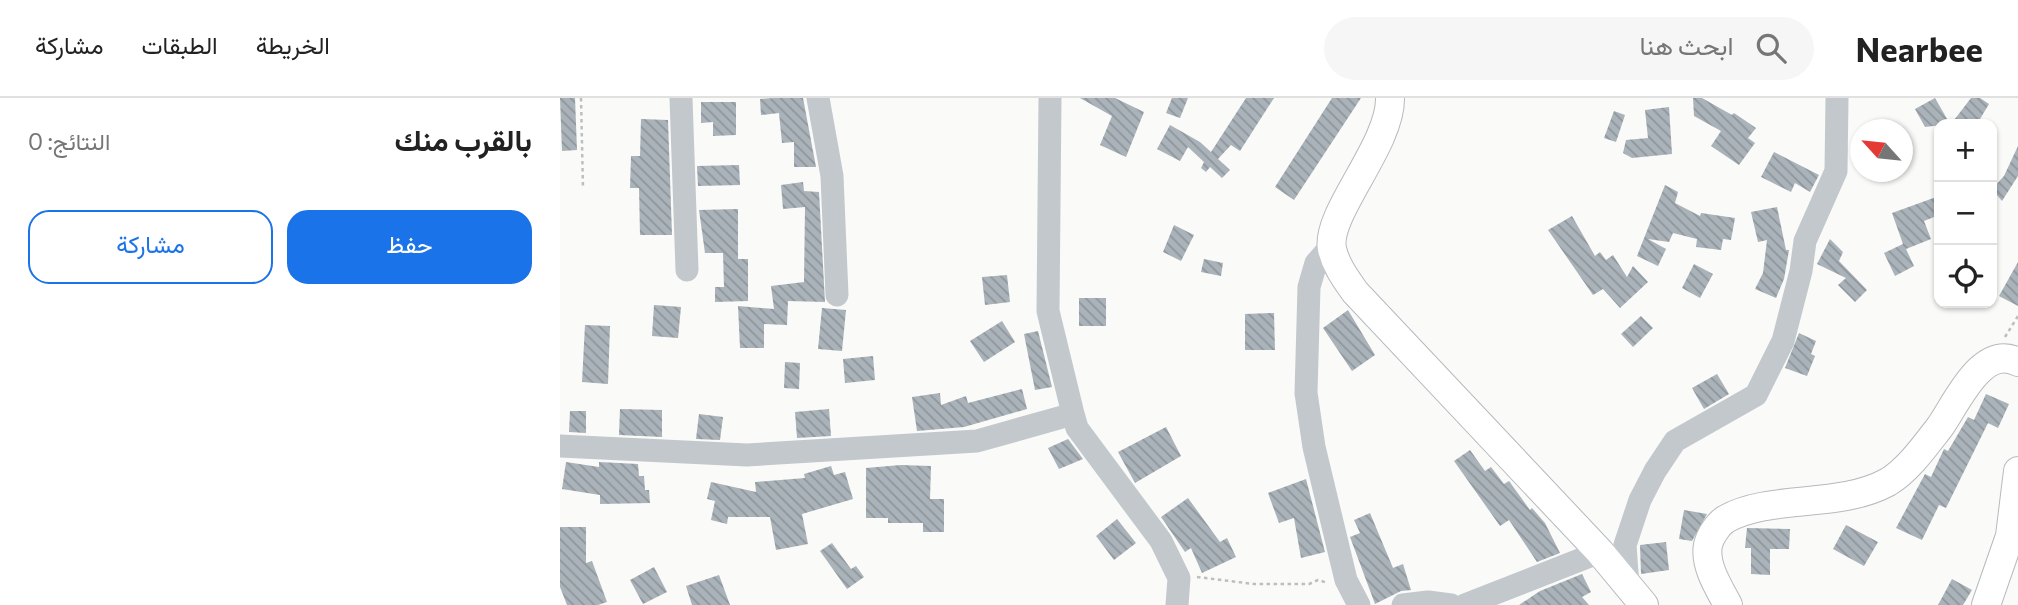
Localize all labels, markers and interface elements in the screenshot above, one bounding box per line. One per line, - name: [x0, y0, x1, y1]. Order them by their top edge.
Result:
- search box: [1324, 17, 1814, 80]
- text: Nearbee: [1856, 28, 1983, 69]
- text: ابحث هنا: [1639, 29, 1734, 60]
- icon: search: [1752, 29, 1790, 67]
- text: مشاركة: [35, 30, 103, 59]
- text: الطبقات: [141, 30, 218, 59]
- text: الخريطة: [256, 30, 330, 59]
- north arrow: [1850, 119, 1913, 182]
- map controls: [1934, 119, 1997, 308]
- button: +: [1934, 119, 1997, 182]
- text: بالقرب منك: [395, 120, 532, 157]
- text: النتائج: 0: [28, 127, 110, 155]
- button: −: [1934, 182, 1997, 245]
- button: مشاركة: [28, 210, 273, 284]
- button: حفظ: [287, 210, 532, 284]
- button: locate: [1934, 245, 1997, 308]

